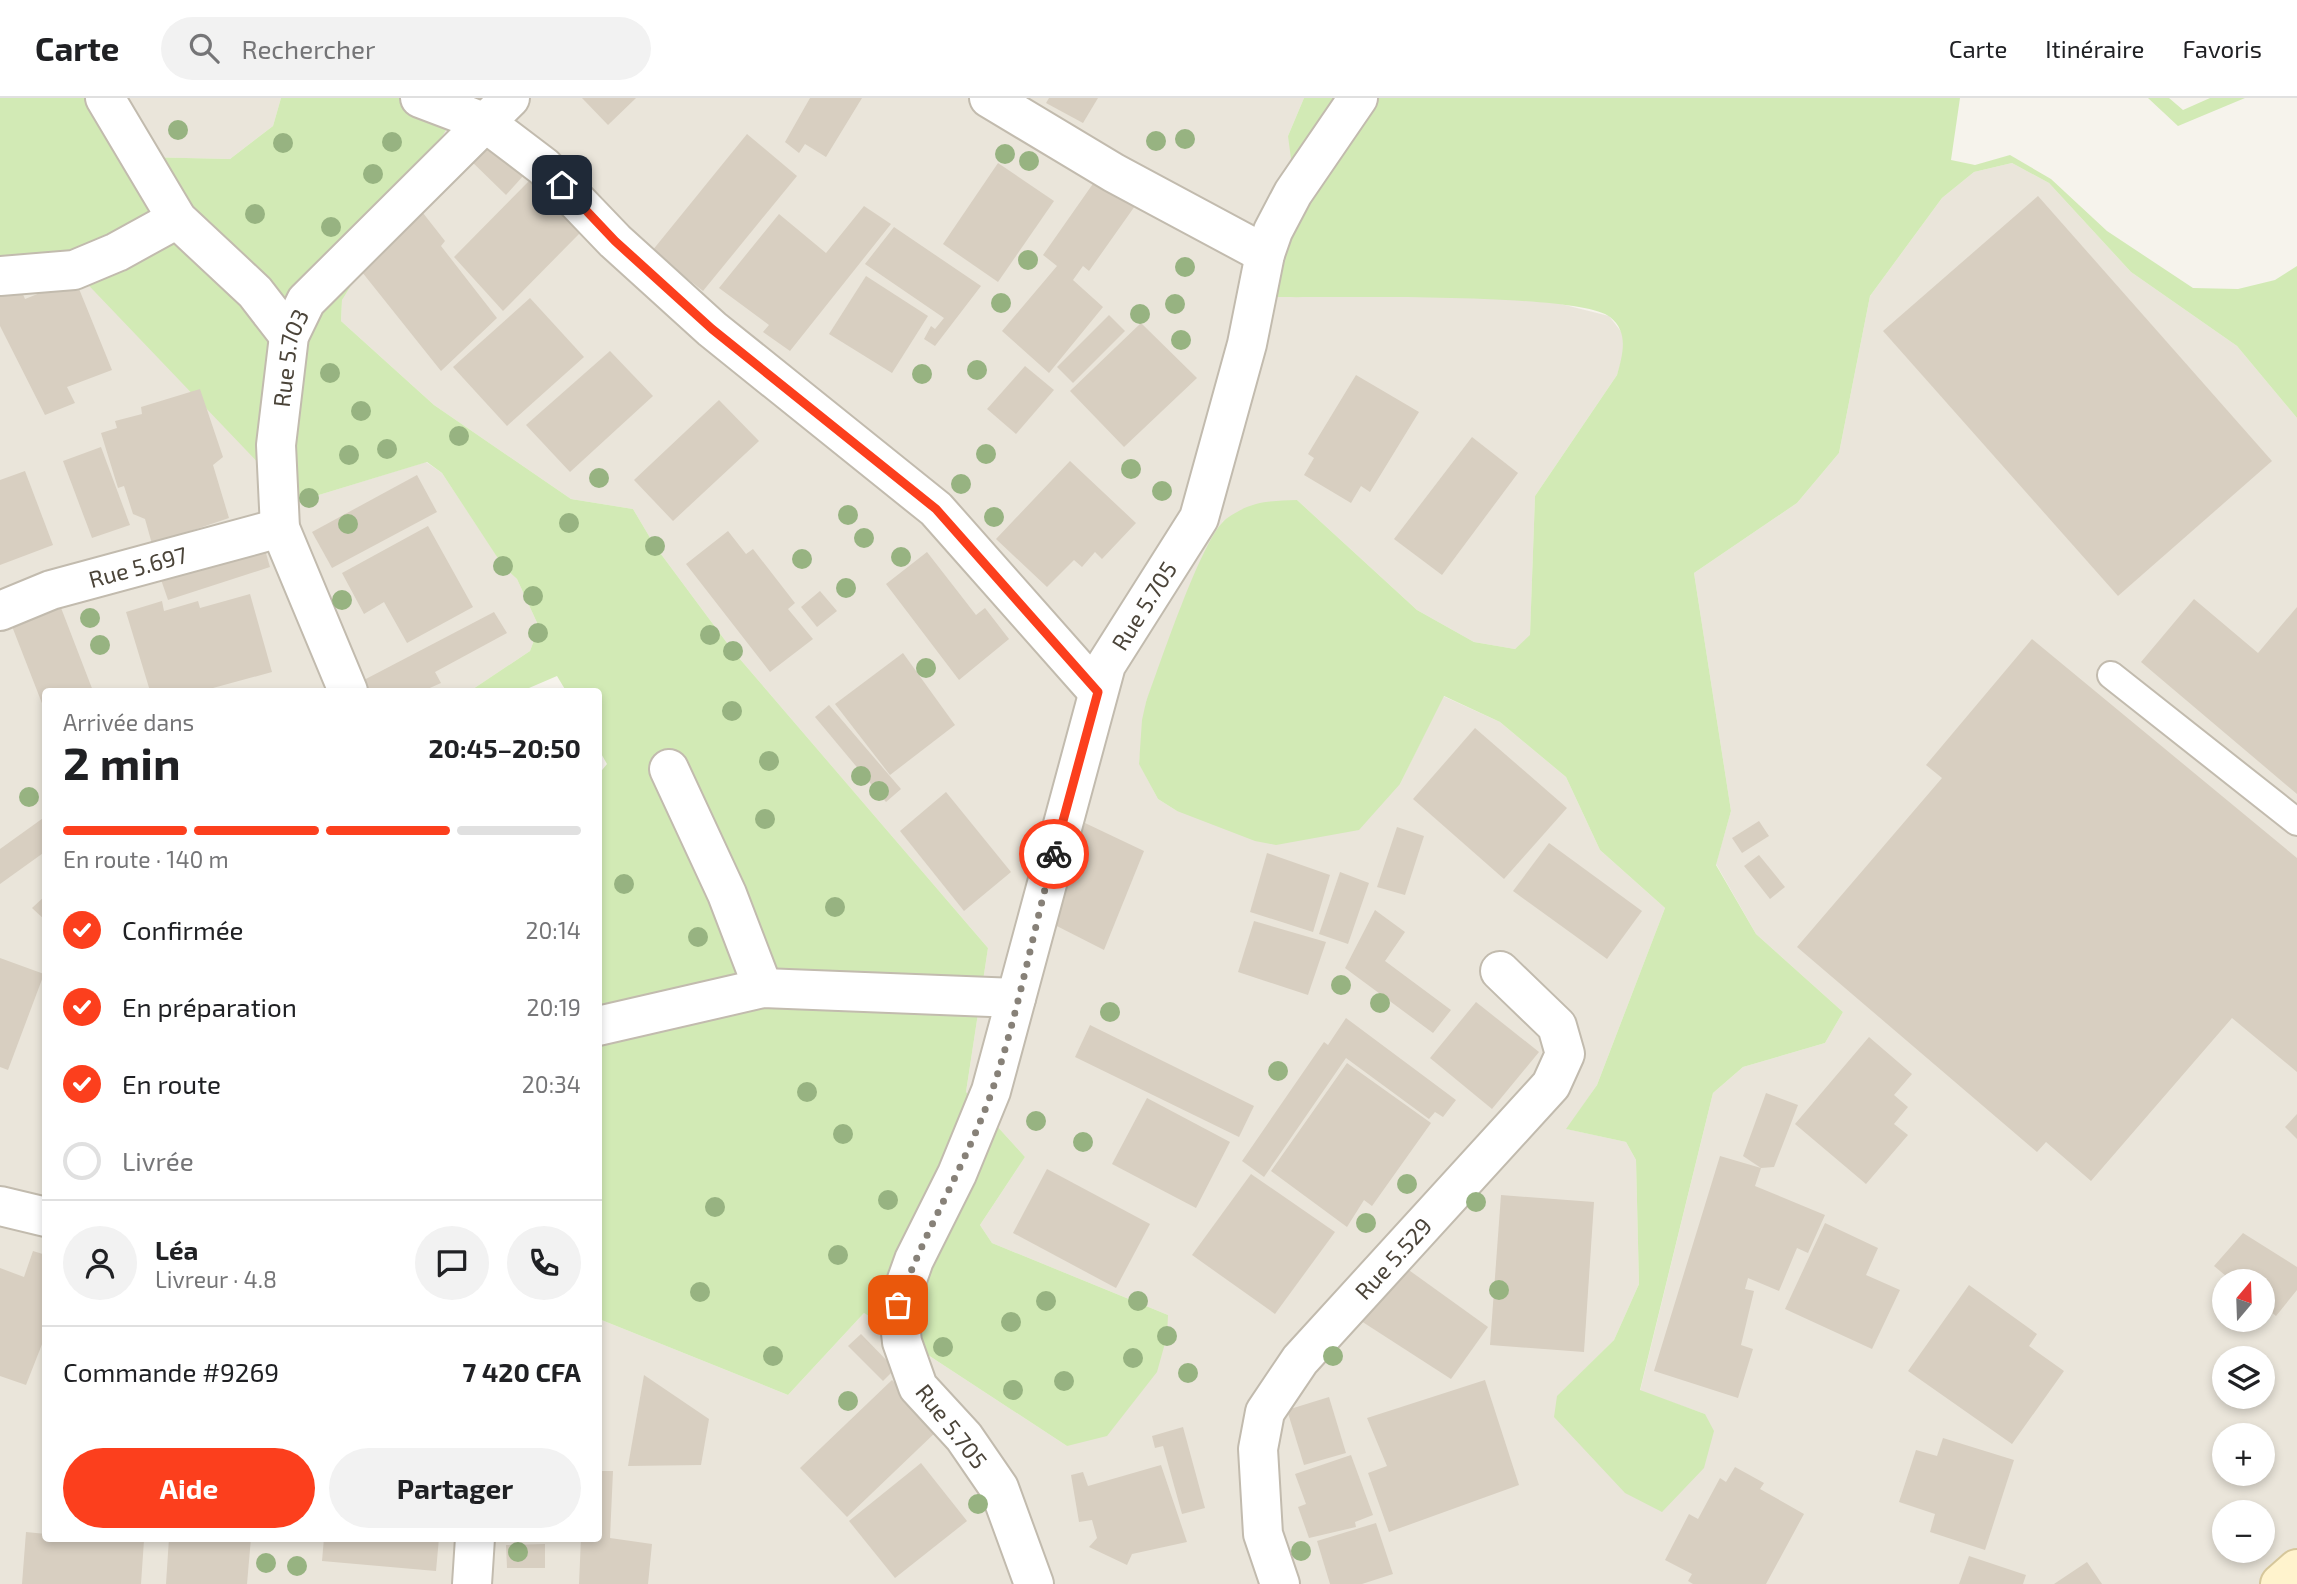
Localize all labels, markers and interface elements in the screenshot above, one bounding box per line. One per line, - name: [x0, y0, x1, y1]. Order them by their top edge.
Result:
- search box: [161, 17, 651, 80]
- text: Carte: [35, 28, 119, 68]
- icon: search: [185, 29, 223, 67]
- text: Rechercher: [241, 33, 375, 64]
- text: Carte: [1949, 34, 2007, 63]
- text: Itinéraire: [2045, 34, 2144, 63]
- text: Favoris: [2182, 34, 2262, 63]
- pin: [532, 155, 592, 215]
- icon: home: [543, 166, 581, 204]
- street label: Rue 5.703: [267, 304, 314, 409]
- street label: Rue 5.697: [86, 540, 190, 593]
- street label: Rue 5.705: [1105, 556, 1182, 655]
- text: Arrivée dans: [63, 708, 194, 736]
- text: 20:45–20:50: [428, 732, 581, 763]
- text: 2 min: [63, 734, 181, 789]
- courier: [1019, 819, 1089, 889]
- icon: bike: [1035, 835, 1073, 873]
- text: En route · 140 m: [63, 845, 229, 873]
- icon: check: [63, 911, 101, 949]
- text: Confirmée: [122, 914, 244, 945]
- text: 20:14: [525, 916, 581, 944]
- icon: check: [63, 988, 101, 1026]
- text: En préparation: [122, 991, 297, 1022]
- text: 20:19: [526, 993, 581, 1021]
- icon: check: [63, 1065, 101, 1103]
- text: En route: [122, 1068, 221, 1099]
- text: 20:34: [522, 1070, 581, 1098]
- text: Livrée: [122, 1145, 194, 1176]
- street label: Rue 5.529: [1348, 1212, 1437, 1305]
- button: person: [63, 1226, 137, 1300]
- button: chat: [415, 1226, 489, 1300]
- button: phone: [507, 1226, 581, 1300]
- text: Léa: [155, 1234, 198, 1265]
- text: Livreur · 4.8: [155, 1265, 277, 1293]
- north arrow: [2212, 1269, 2275, 1332]
- map controls: [2212, 1269, 2275, 1563]
- pin: [868, 1275, 928, 1335]
- icon: bag: [879, 1286, 917, 1324]
- button: layers: [2212, 1346, 2275, 1409]
- text: Commande #9269: [63, 1356, 279, 1387]
- text: 7 420 CFA: [462, 1356, 581, 1387]
- street label: Rue 5.705: [910, 1378, 994, 1474]
- button: +: [2212, 1423, 2275, 1486]
- button: Aide: [63, 1448, 315, 1528]
- button: Partager: [329, 1448, 581, 1528]
- button: −: [2212, 1500, 2275, 1563]

